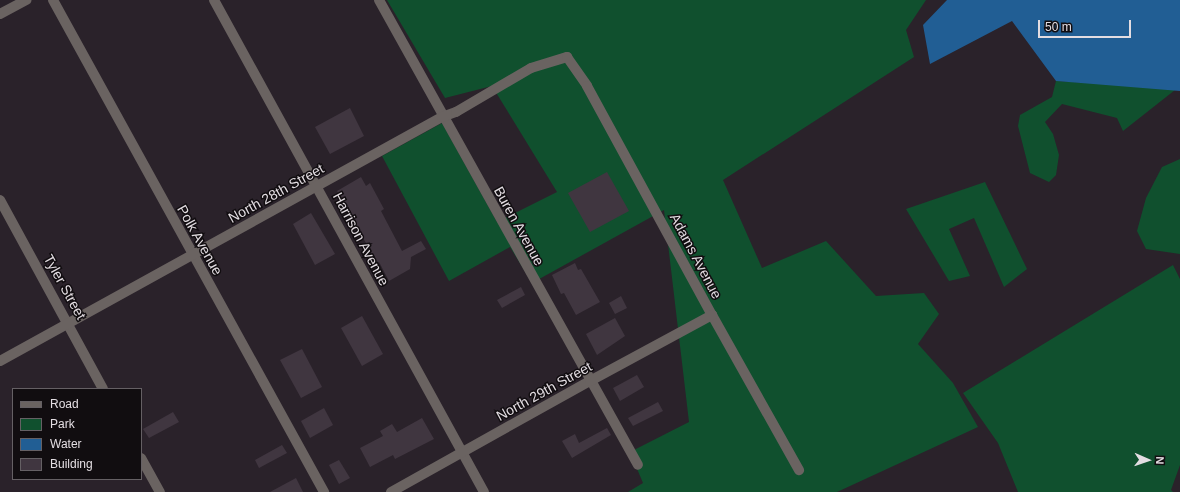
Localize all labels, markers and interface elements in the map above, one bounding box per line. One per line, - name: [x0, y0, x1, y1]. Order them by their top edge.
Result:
- scale bar: [1040, 12, 1133, 38]
- text: 50 m: [1045, 20, 1072, 34]
- street label: North 28th Street: [225, 160, 327, 226]
- street label: Buren Avenue: [490, 183, 548, 269]
- street label: Harrison Avenue: [329, 189, 393, 289]
- street label: Polk Avenue: [174, 202, 226, 278]
- street label: Adams Avenue: [666, 210, 726, 302]
- street label: Tyler Street: [40, 252, 90, 322]
- street label: North 29th Street: [493, 358, 595, 424]
- legend: [12, 388, 142, 480]
- text: Road: [50, 397, 79, 411]
- text: Park: [50, 417, 75, 431]
- text: Water: [50, 437, 82, 451]
- north arrow: [1128, 440, 1168, 480]
- text: N: [1154, 456, 1166, 465]
- text: Building: [50, 457, 93, 471]

